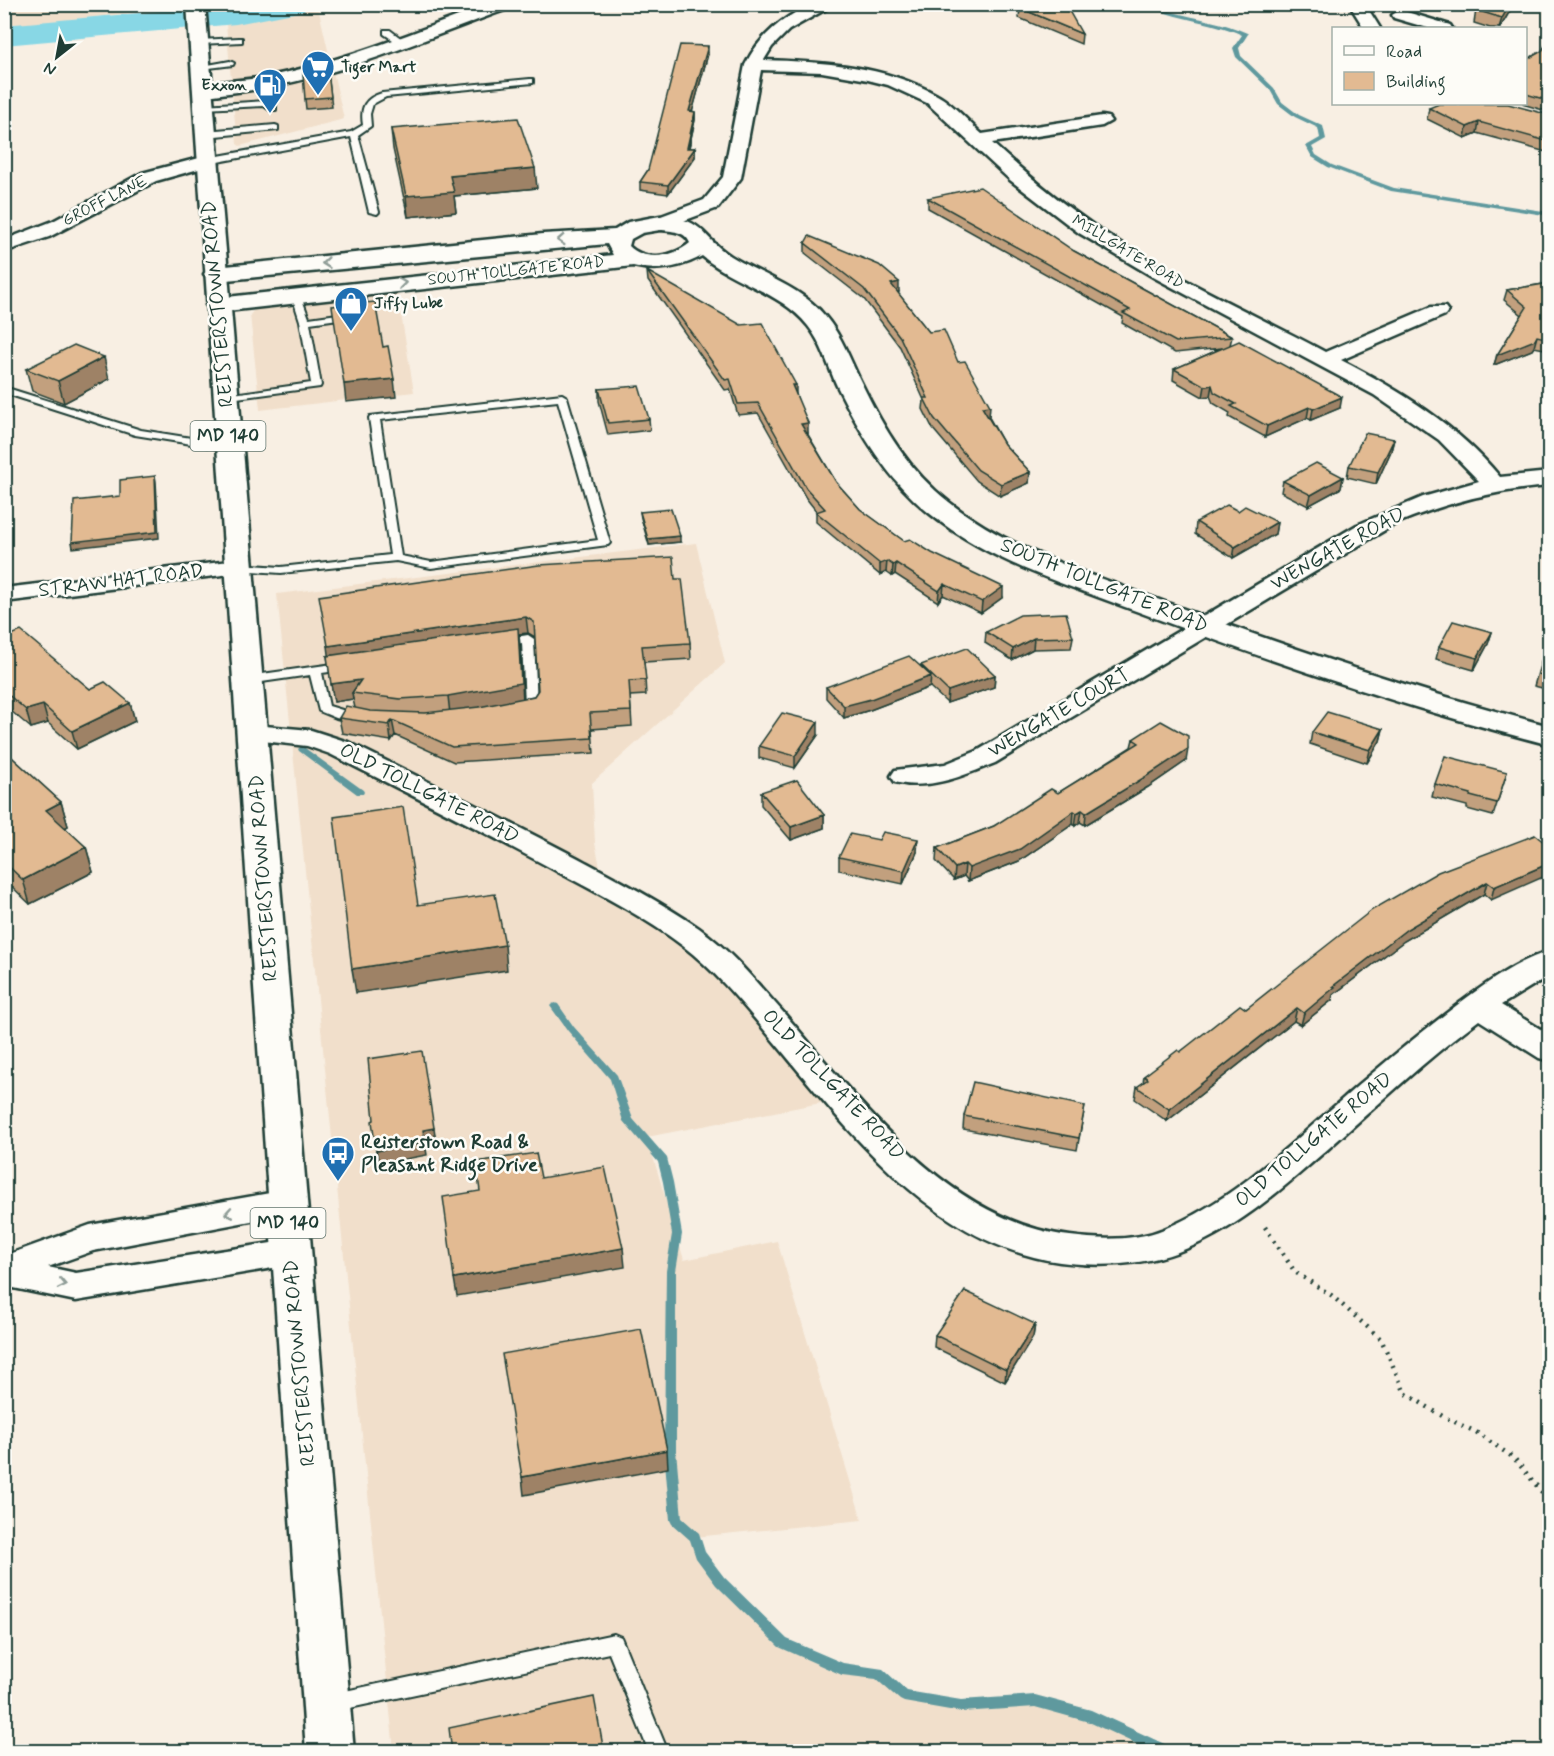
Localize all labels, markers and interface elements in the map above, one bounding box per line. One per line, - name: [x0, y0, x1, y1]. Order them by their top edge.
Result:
- north arrow: [27, 27, 87, 87]
- legend: [1332, 27, 1527, 105]
- text: Road: [1386, 40, 1422, 64]
- supermarket icon: Tiger Mart: [300, 49, 336, 96]
- text: N: [40, 57, 60, 80]
- place label: Tiger Mart: [341, 57, 417, 80]
- fuel station icon: Exxon: [252, 67, 288, 114]
- text: Building: [1386, 70, 1446, 96]
- place label: Exxon: [201, 75, 247, 96]
- street label: GROFF LANE: [59, 171, 151, 231]
- street label: REISTERSTOWN ROAD: [196, 200, 240, 408]
- street label: MILLGATE ROAD: [1068, 210, 1188, 294]
- one-way arrow: [557, 233, 566, 246]
- street label: SOUTH TOLLGATE ROAD: [427, 251, 605, 291]
- one-way arrow: [321, 256, 330, 269]
- one-way arrow: [397, 278, 406, 290]
- shop icon: Jiffy Lube: [333, 285, 369, 332]
- place label: Jiffy Lube: [374, 293, 444, 314]
- road number: MD 140: [190, 421, 266, 451]
- street label: WENGATE ROAD: [1266, 501, 1410, 597]
- street label: SOUTH TOLLGATE ROAD: [996, 532, 1212, 640]
- street label: STRAW HAT ROAD: [37, 557, 205, 605]
- street label: WENGATE COURT: [983, 662, 1135, 764]
- street label: OLD TOLLGATE ROAD: [335, 737, 523, 851]
- street label: REISTERSTOWN ROAD: [243, 774, 285, 982]
- street label: OLD TOLLGATE ROAD: [756, 1003, 910, 1167]
- street label: OLD TOLLGATE ROAD: [1230, 1066, 1398, 1214]
- place label: Reisterstown Road & Pleasant Ridge Drive: [361, 1129, 538, 1181]
- bus stop icon: Reisterstown Road & Pleasant Ridge Drive: [320, 1135, 356, 1182]
- one-way arrow: [224, 1207, 234, 1219]
- road number: MD 140: [250, 1208, 326, 1238]
- street label: REISTERSTOWN ROAD: [278, 1259, 322, 1467]
- one-way arrow: [57, 1276, 67, 1289]

